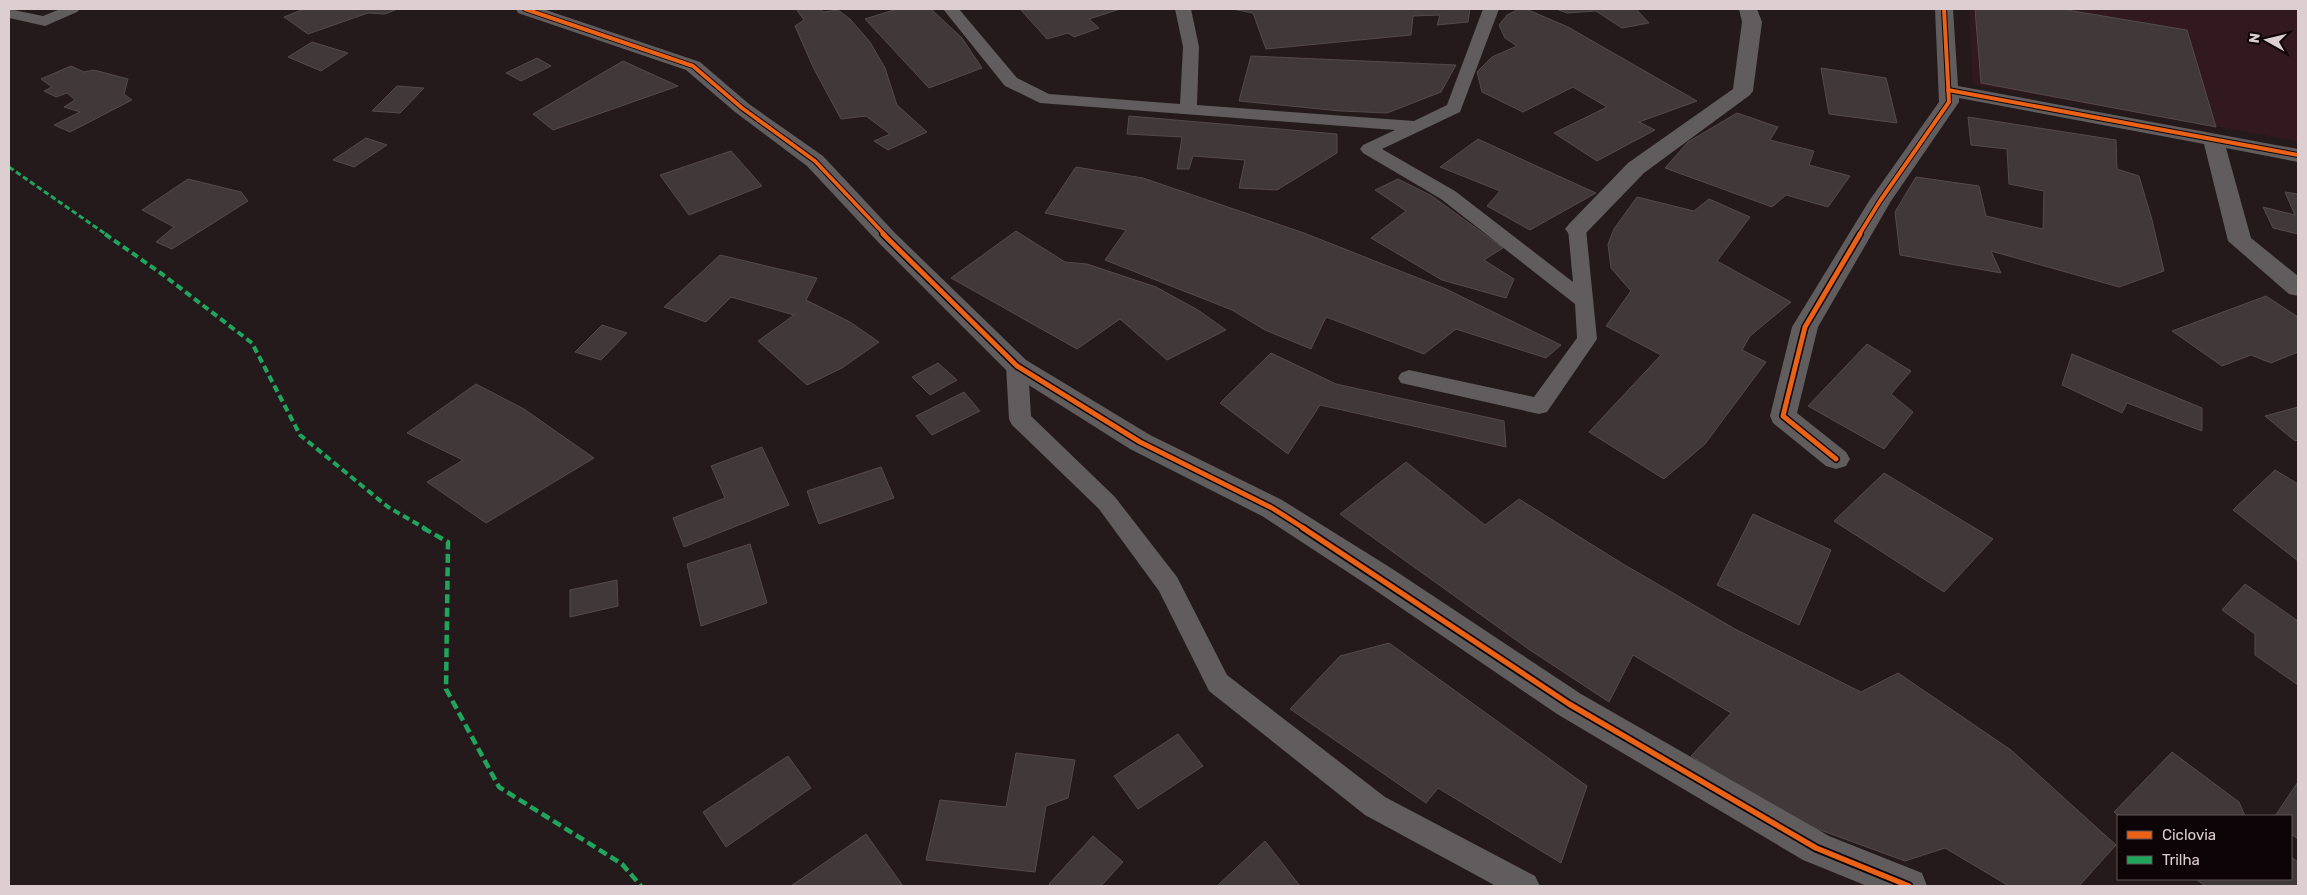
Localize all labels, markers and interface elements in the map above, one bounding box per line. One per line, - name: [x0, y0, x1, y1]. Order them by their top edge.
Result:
- north arrow: [2242, 15, 2292, 65]
- text: N: [2246, 32, 2264, 44]
- legend: [2117, 815, 2292, 880]
- text: Ciclovia: [2162, 826, 2216, 844]
- text: Trilha: [2162, 851, 2200, 869]

